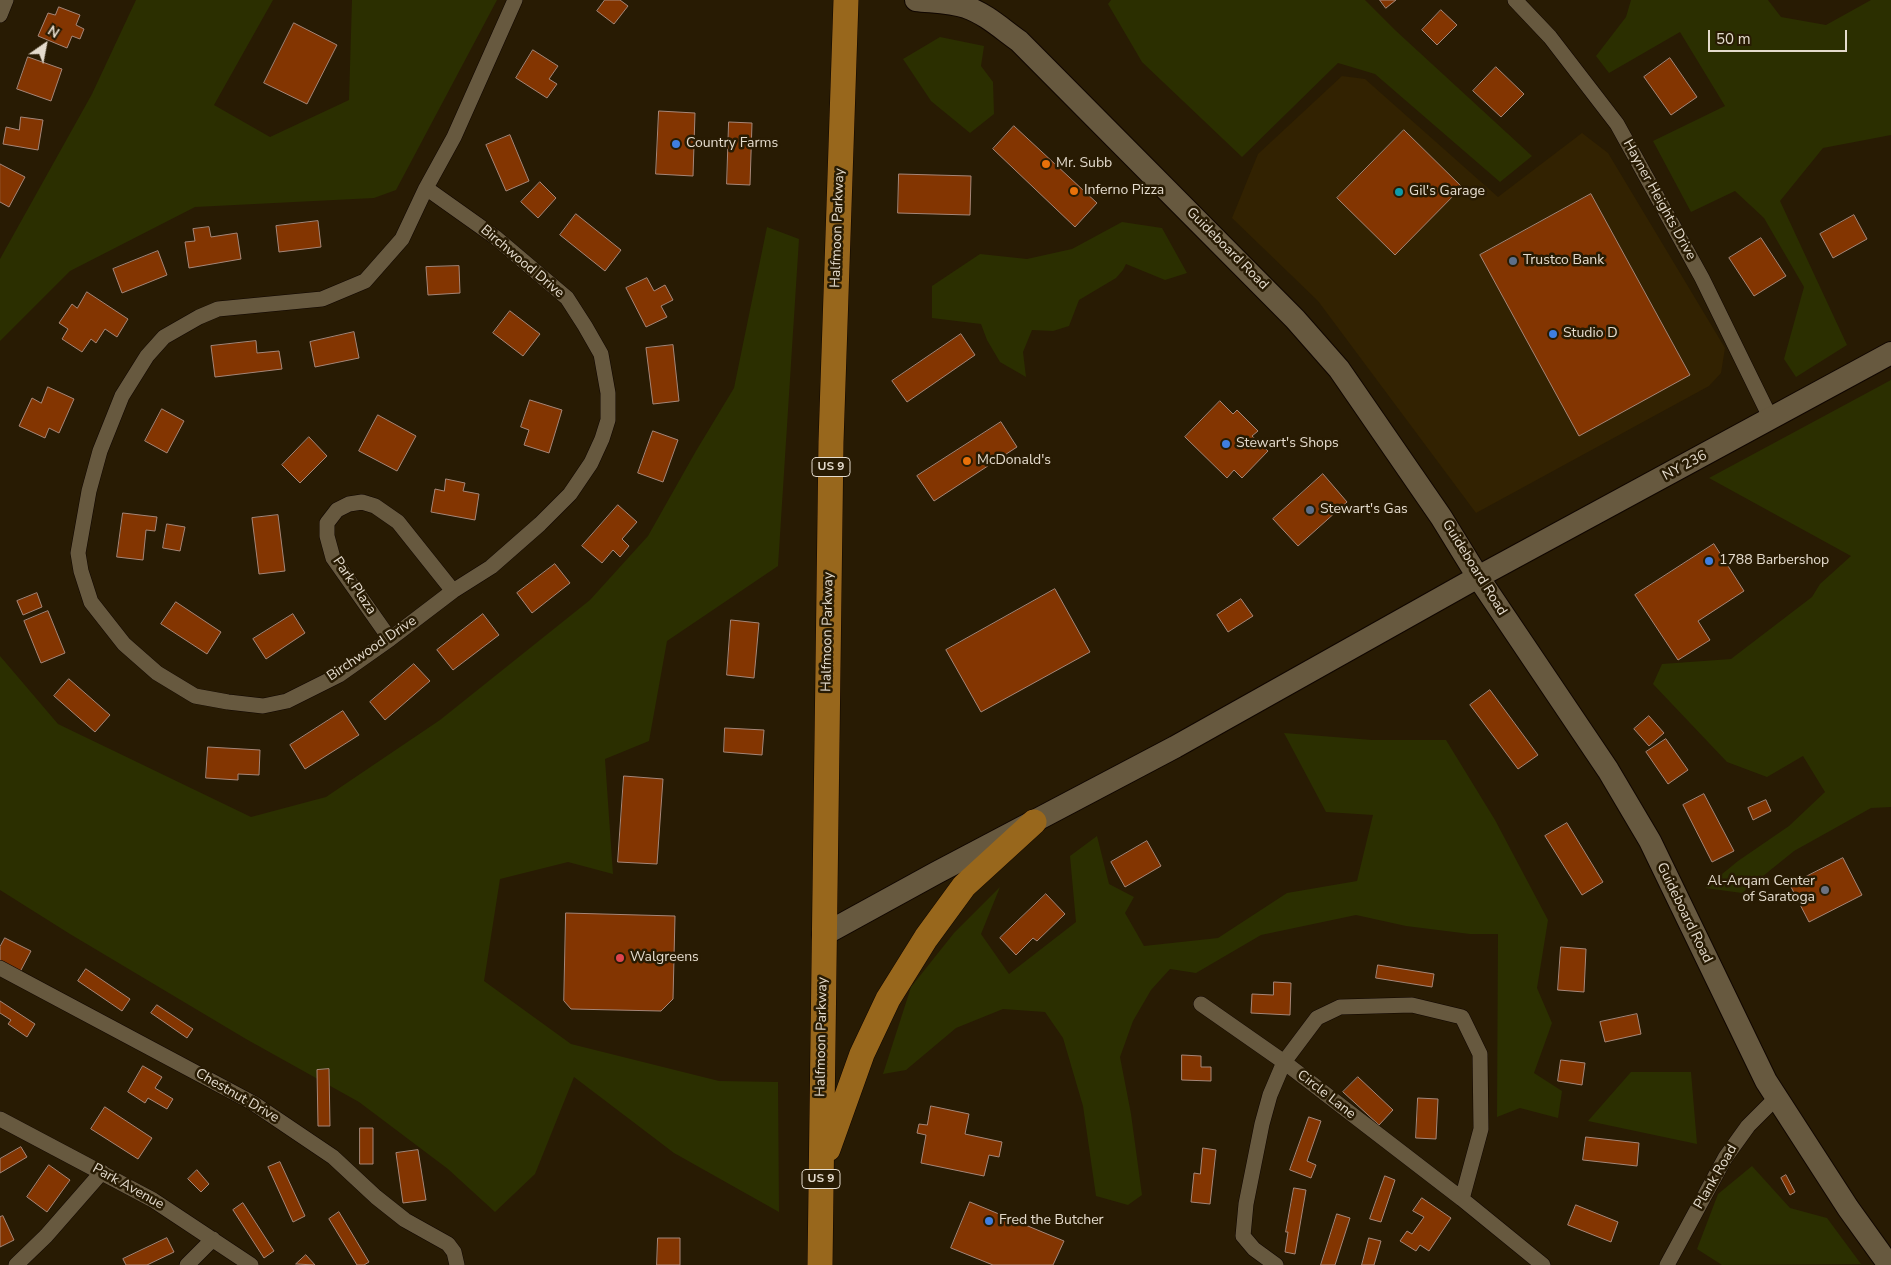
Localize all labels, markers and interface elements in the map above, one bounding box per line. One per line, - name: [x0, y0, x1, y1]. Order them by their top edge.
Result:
- north arrow: [20, 20, 70, 70]
- scale bar: [1711, 20, 1850, 52]
- text: N: [44, 21, 63, 43]
- text: 50 m: [1716, 29, 1751, 49]
- place label: Country Farms: [686, 136, 778, 152]
- street label: Hayner Heights Drive: [1619, 137, 1699, 263]
- marker: Country Farms: [670, 138, 682, 150]
- place label: Mr. Subb: [1056, 156, 1112, 172]
- marker: Mr. Subb: [1040, 158, 1052, 170]
- street label: Halfmoon Parkway: [828, 168, 848, 288]
- place label: Inferno Pizza: [1084, 183, 1164, 199]
- place label: Gil's Garage: [1409, 184, 1485, 200]
- marker: Inferno Pizza: [1068, 185, 1080, 197]
- marker: Gil's Garage: [1393, 186, 1405, 198]
- street label: Guideboard Road: [1182, 204, 1272, 294]
- street label: Birchwood Drive: [477, 222, 567, 302]
- place label: Trustco Bank: [1523, 253, 1604, 269]
- marker: Trustco Bank: [1507, 255, 1519, 267]
- place label: Studio D: [1563, 326, 1618, 342]
- marker: Studio D: [1547, 328, 1559, 340]
- place label: Stewart's Shops: [1236, 436, 1339, 452]
- marker: Stewart's Shops: [1220, 438, 1232, 450]
- street label: NY 236: [1660, 447, 1710, 485]
- place label: McDonald's: [977, 453, 1051, 469]
- marker: McDonald's: [961, 455, 973, 467]
- road number: US 9: [812, 458, 850, 477]
- place label: Stewart's Gas: [1320, 502, 1408, 518]
- marker: Stewart's Gas: [1304, 504, 1316, 516]
- street label: Guideboard Road: [1438, 517, 1510, 619]
- place label: 1788 Barbershop: [1719, 553, 1829, 569]
- street label: Park Plaza: [329, 554, 379, 618]
- marker: 1788 Barbershop: [1703, 555, 1715, 567]
- street label: Halfmoon Parkway: [819, 572, 837, 692]
- street label: Birchwood Drive: [324, 613, 420, 685]
- street label: Guideboard Road: [1652, 860, 1716, 966]
- place label: Al-Arqam Center of Saratoga: [1707, 874, 1815, 906]
- marker: Al-Arqam Center of Saratoga: [1819, 884, 1831, 896]
- place label: Walgreens: [630, 950, 699, 966]
- marker: Walgreens: [614, 952, 626, 964]
- street label: Halfmoon Parkway: [813, 977, 831, 1097]
- street label: Chestnut Drive: [192, 1065, 282, 1127]
- street label: Circle Lane: [1293, 1067, 1359, 1123]
- street label: Plank Road: [1691, 1142, 1741, 1212]
- street label: Park Avenue: [89, 1160, 167, 1214]
- road number: US 9: [802, 1170, 840, 1188]
- place label: Fred the Butcher: [999, 1213, 1104, 1229]
- marker: Fred the Butcher: [983, 1215, 995, 1227]

